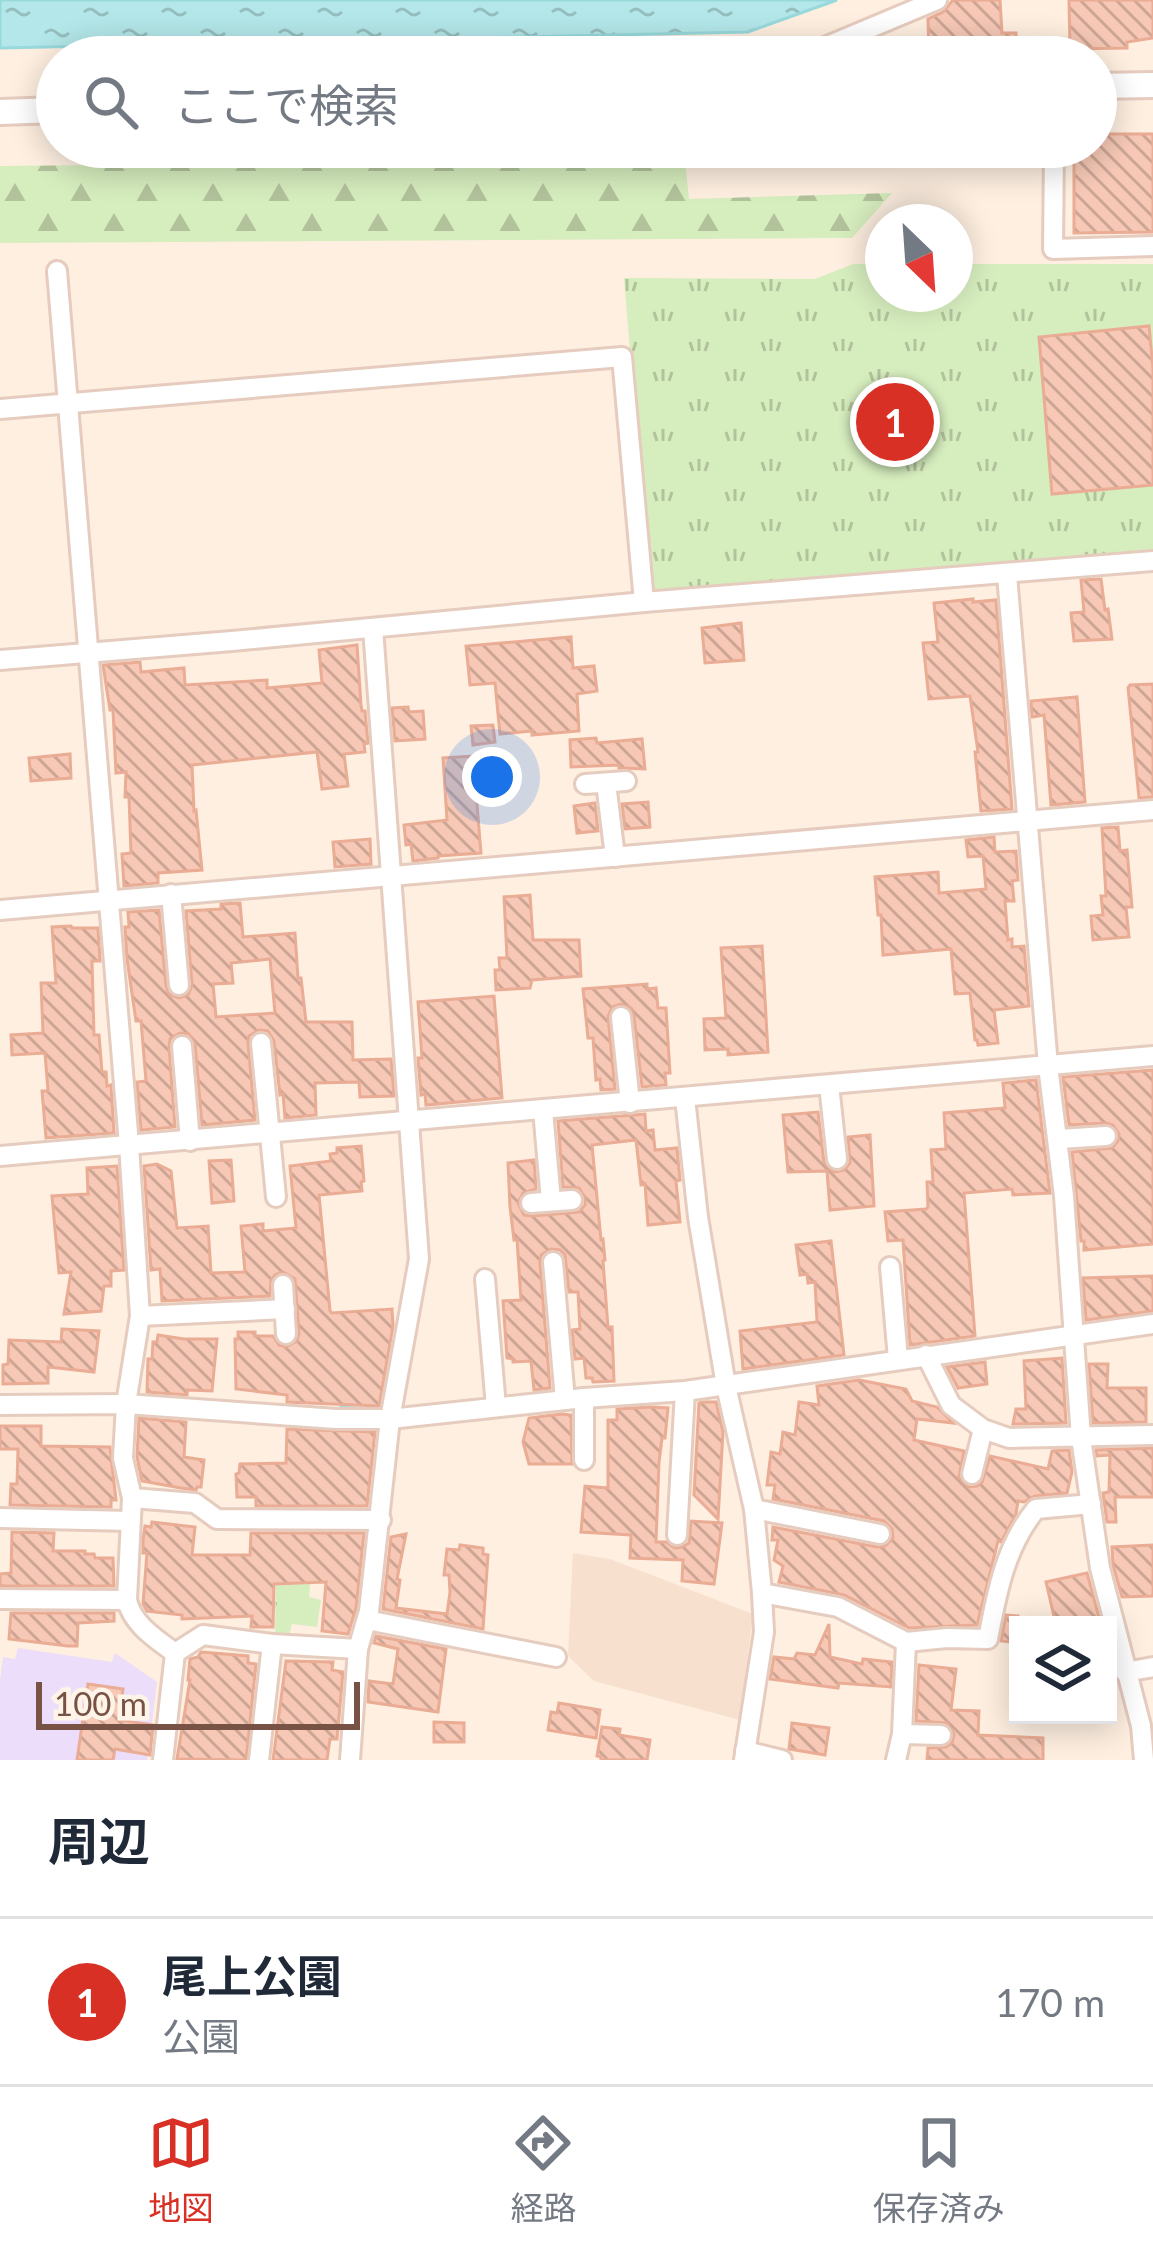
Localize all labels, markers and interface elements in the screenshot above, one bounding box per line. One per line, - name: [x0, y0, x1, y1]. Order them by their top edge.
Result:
- search box: [36, 36, 1117, 168]
- icon: search: [78, 69, 144, 135]
- text: ここで検索: [174, 78, 399, 132]
- north arrow: [865, 204, 973, 312]
- pin: 1: [856, 377, 934, 467]
- your location: [462, 747, 522, 807]
- map controls: [1009, 1616, 1117, 1724]
- button: layers: [1009, 1616, 1117, 1724]
- scale bar: [36, 1676, 360, 1729]
- text: 100 m: [54, 1683, 147, 1723]
- text: 周辺: [48, 1810, 150, 1871]
- text: 尾上公園: [162, 1949, 342, 2003]
- text: 1: [76, 1979, 98, 2025]
- text: 170 m: [995, 1979, 1105, 2025]
- text: 公園: [162, 2013, 240, 2059]
- tab: 地図: [148, 2110, 214, 2230]
- tab: 経路: [510, 2110, 576, 2230]
- tab: 保存済み: [873, 2110, 1005, 2230]

